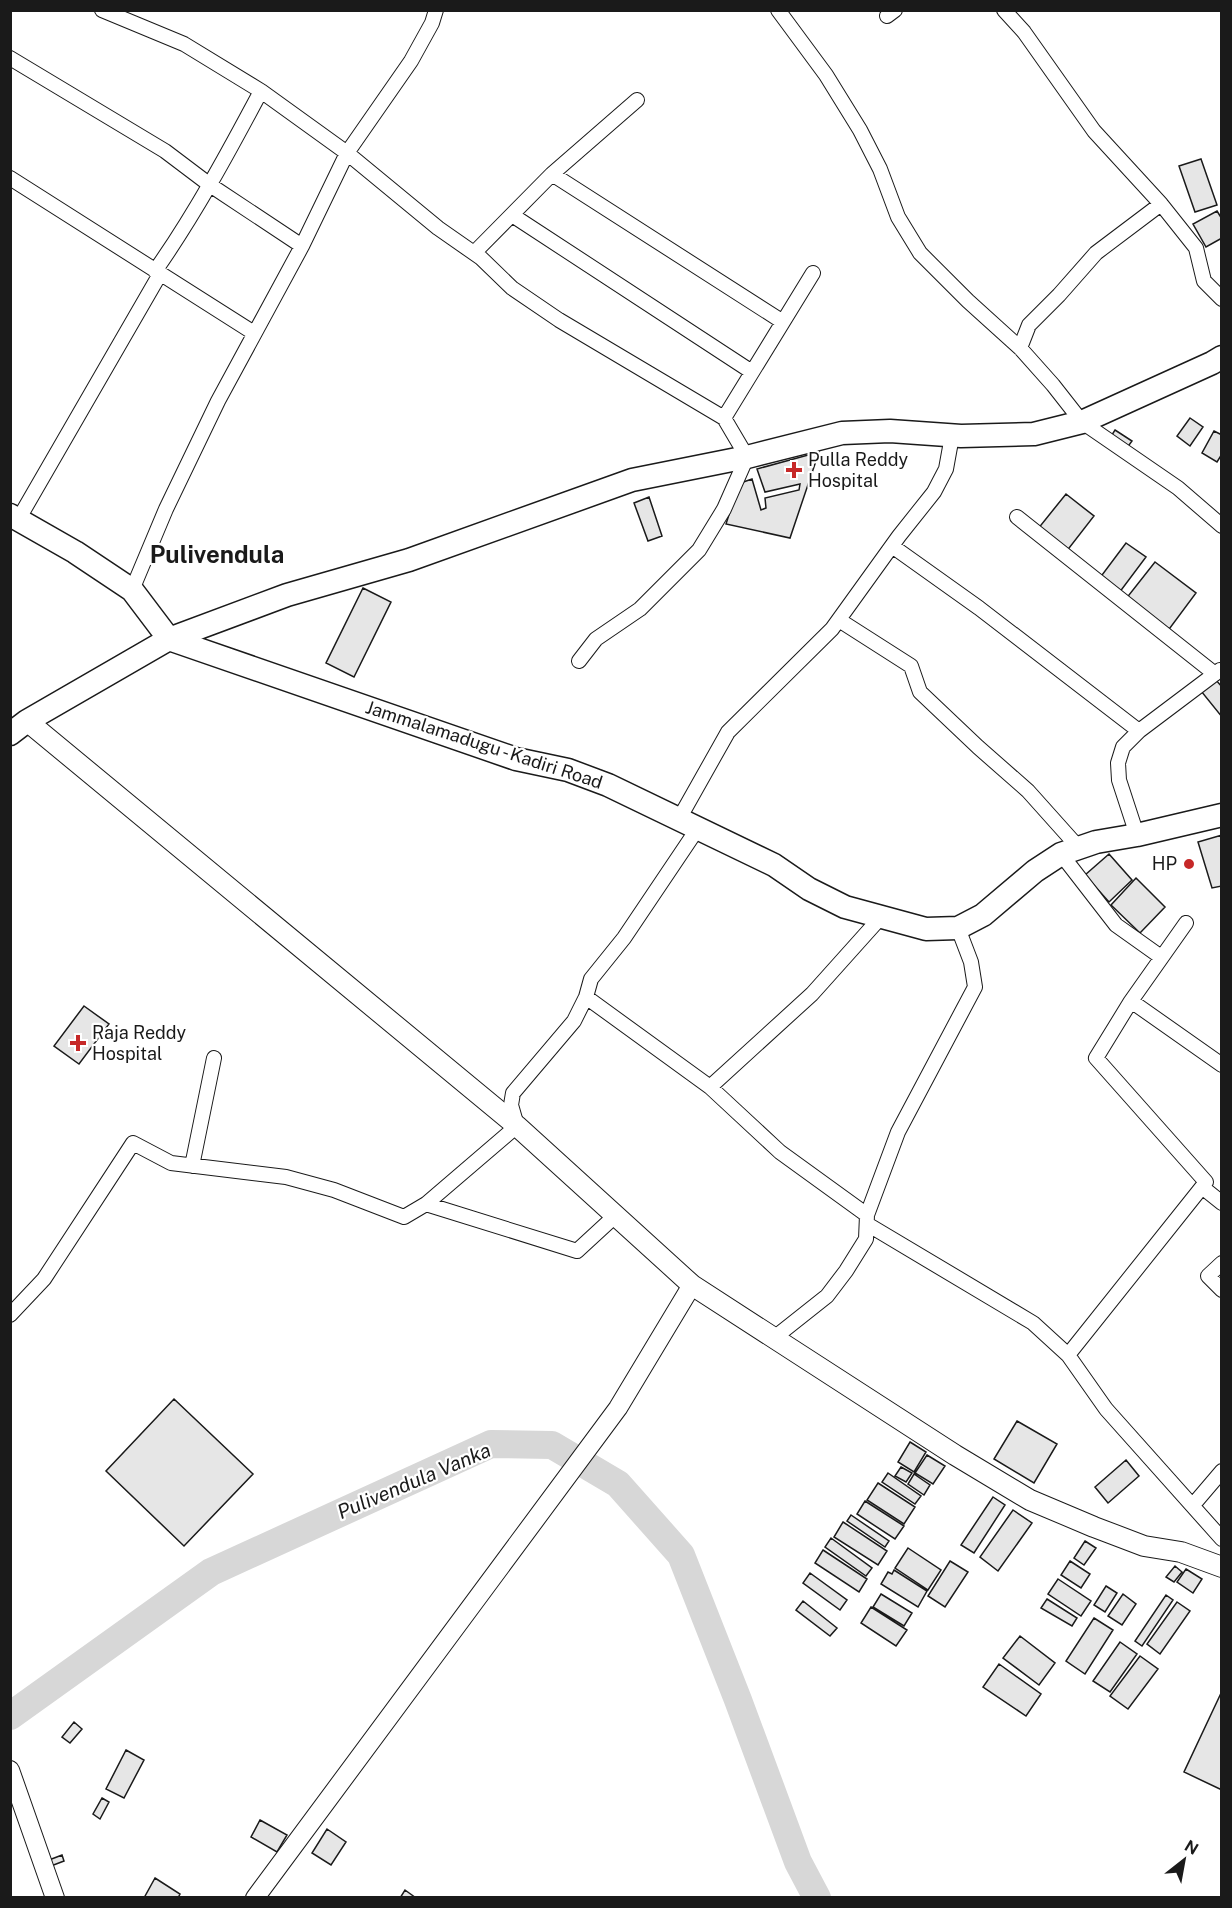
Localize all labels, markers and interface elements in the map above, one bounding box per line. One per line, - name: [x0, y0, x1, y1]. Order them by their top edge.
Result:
- place label: Pulla Reddy Hospital: [808, 449, 908, 491]
- marker: Pulla Reddy Hospital: [785, 461, 803, 479]
- district label: Pulivendula: [150, 540, 284, 568]
- street label: Jammalamadugu - Kadiri Road: [363, 696, 605, 793]
- place label: HP: [1152, 853, 1177, 874]
- marker: HP: [1182, 857, 1196, 871]
- place label: Raja Reddy Hospital: [92, 1022, 187, 1064]
- marker: Raja Reddy Hospital: [69, 1034, 87, 1052]
- water label: Pulivendula Vanka: [334, 1438, 494, 1524]
- north arrow: [1154, 1830, 1214, 1890]
- text: N: [1181, 1836, 1202, 1859]

